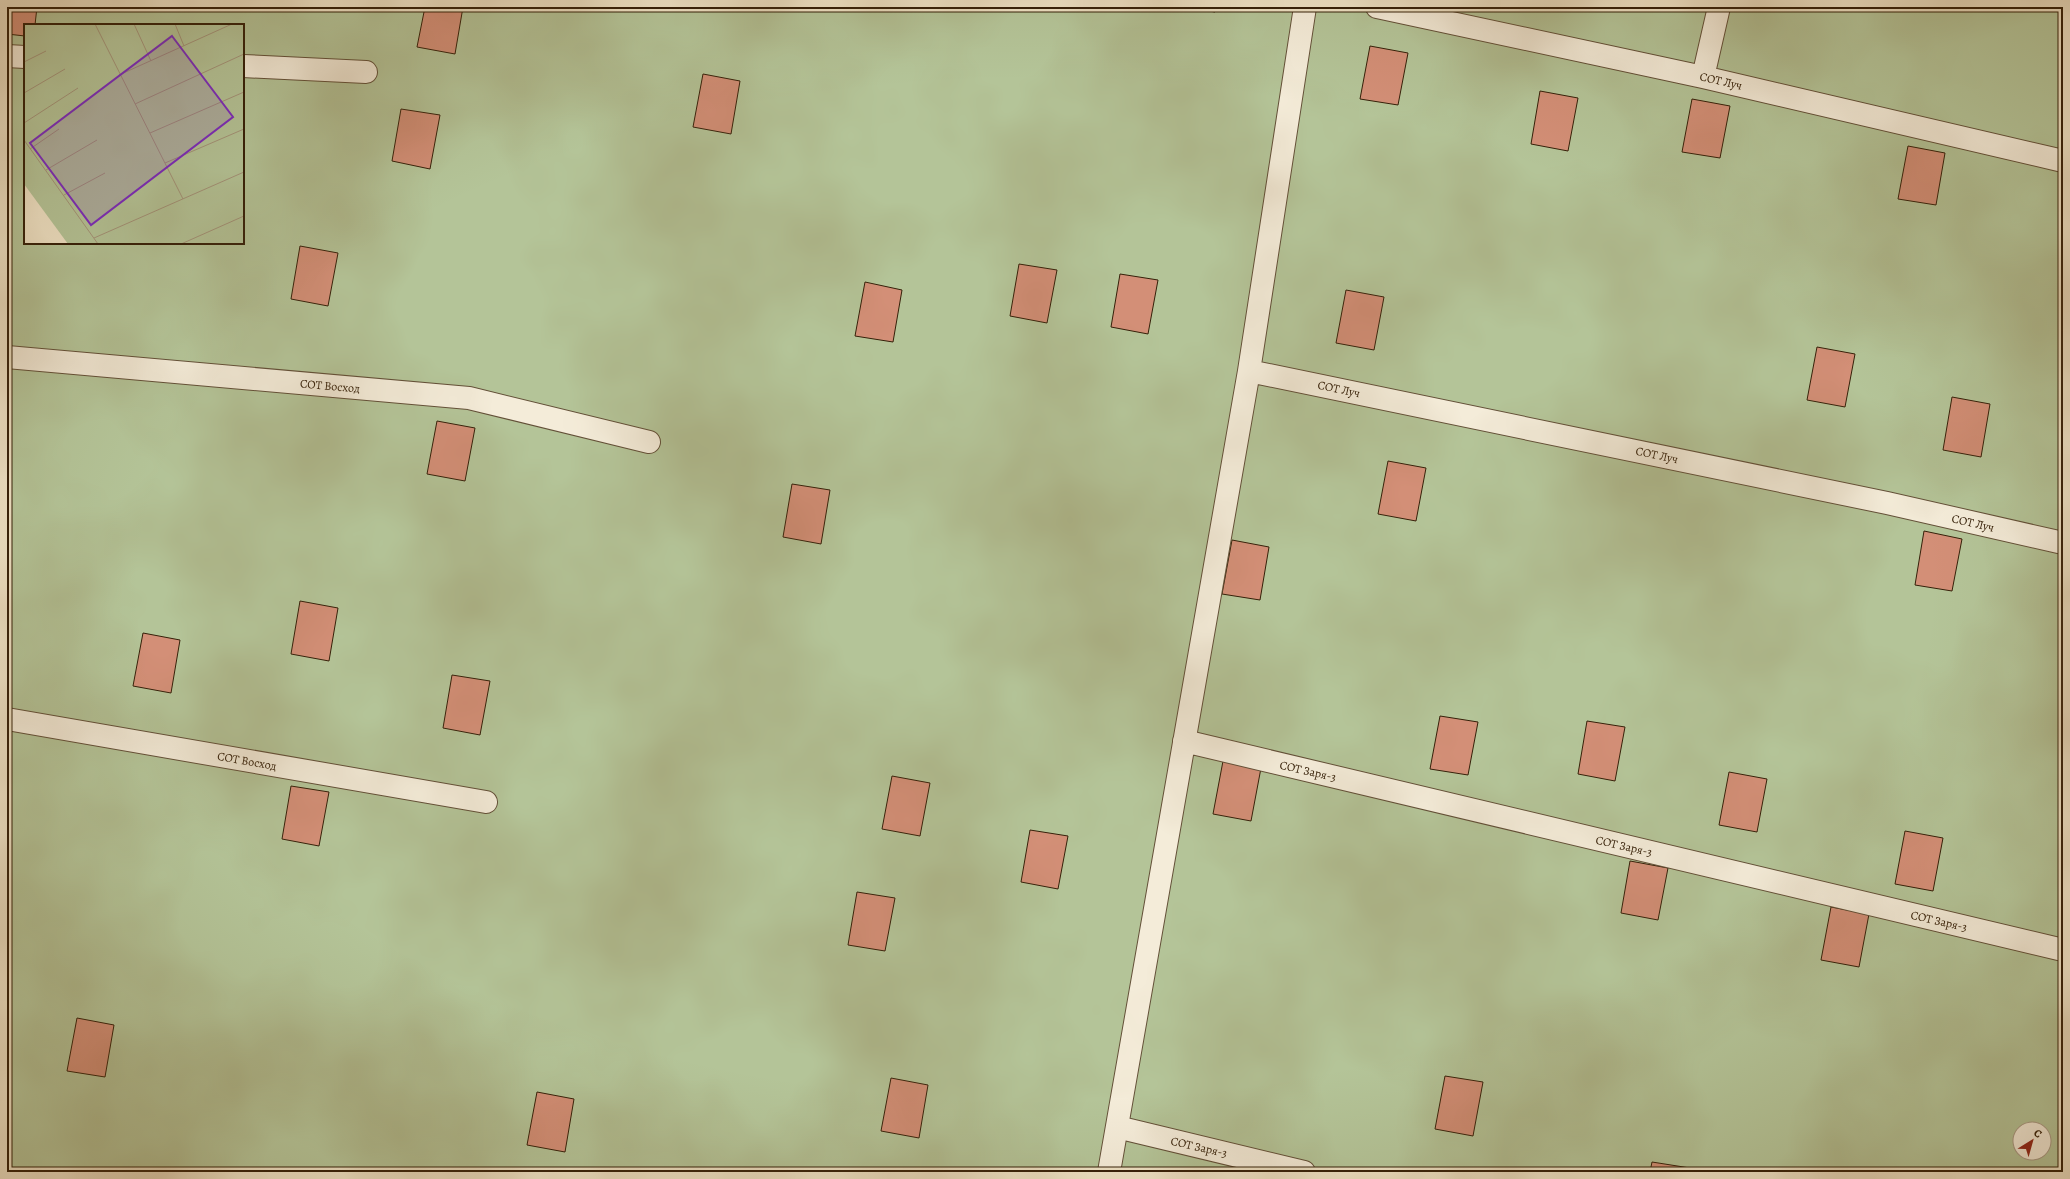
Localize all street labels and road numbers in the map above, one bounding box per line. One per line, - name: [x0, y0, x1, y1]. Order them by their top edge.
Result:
- street label: СОТ Луч: [1698, 68, 1744, 94]
- street label: СОТ Восход: [299, 375, 361, 397]
- street label: СОТ Луч: [1316, 377, 1362, 401]
- street label: СОТ Луч: [1634, 443, 1680, 467]
- street label: СОТ Луч: [1950, 510, 1996, 536]
- street label: СОТ Восход: [216, 748, 278, 774]
- street label: СОТ Заря-3: [1278, 757, 1338, 785]
- street label: СОТ Заря-3: [1594, 832, 1654, 860]
- street label: СОТ Заря-3: [1909, 907, 1969, 935]
- street label: СОТ Заря-3: [1169, 1133, 1229, 1161]

